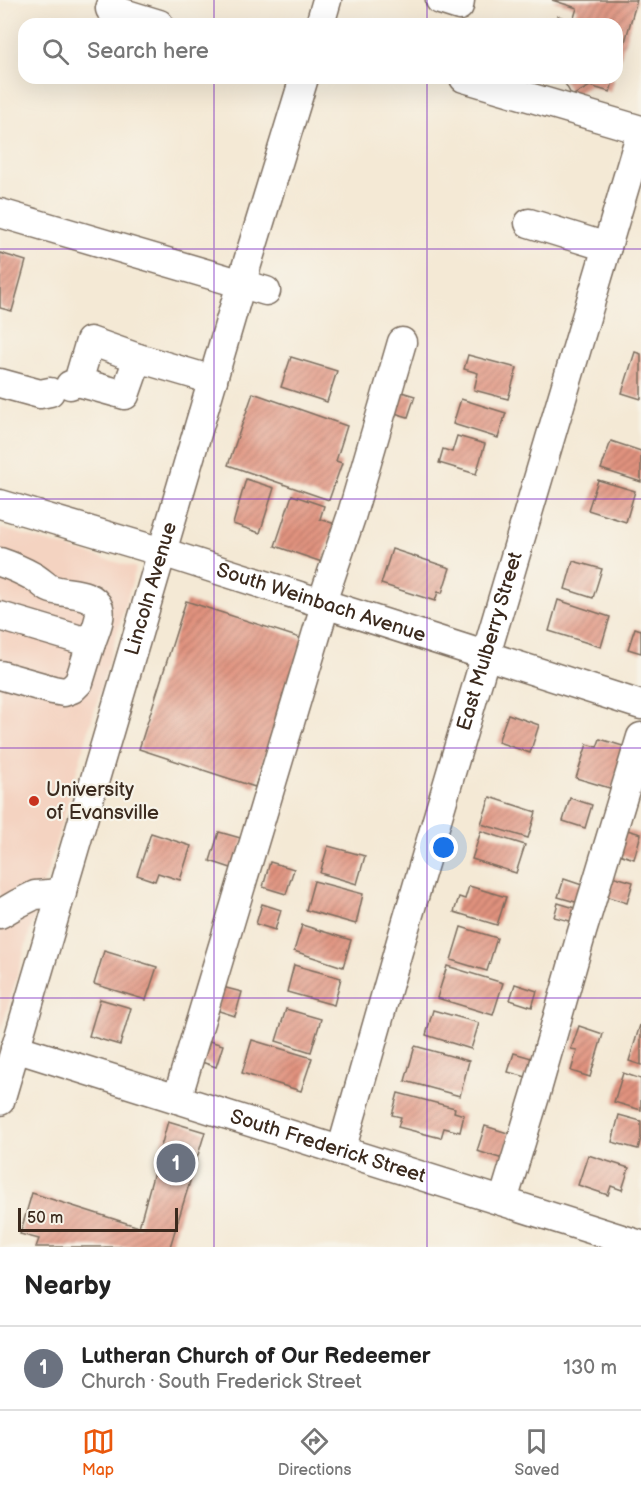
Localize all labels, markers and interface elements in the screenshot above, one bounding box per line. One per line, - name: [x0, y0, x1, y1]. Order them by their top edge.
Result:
- search box: [18, 18, 623, 84]
- icon: search: [39, 35, 72, 68]
- text: Search here: [87, 38, 209, 65]
- street label: Lincoln Avenue: [120, 519, 182, 658]
- street label: East Mulberry Street: [452, 549, 528, 733]
- street label: South Weinbach Avenue: [214, 558, 429, 647]
- place label: University of Evansville: [46, 778, 159, 825]
- marker: University of Evansville: [27, 794, 41, 808]
- your location: [429, 833, 458, 862]
- street label: South Frederick Street: [227, 1104, 428, 1188]
- pin: 1: [156, 1140, 195, 1186]
- scale bar: [18, 1205, 178, 1232]
- text: 50 m: [27, 1209, 63, 1228]
- text: Nearby: [24, 1271, 111, 1302]
- text: Lutheran Church of Our Redeemer: [81, 1343, 430, 1370]
- text: 1: [39, 1356, 48, 1380]
- text: 130 m: [563, 1356, 617, 1380]
- text: Church · South Frederick Street: [81, 1370, 362, 1394]
- tab: Map: [82, 1425, 115, 1480]
- tab: Directions: [278, 1425, 351, 1480]
- tab: Saved: [514, 1425, 559, 1480]

